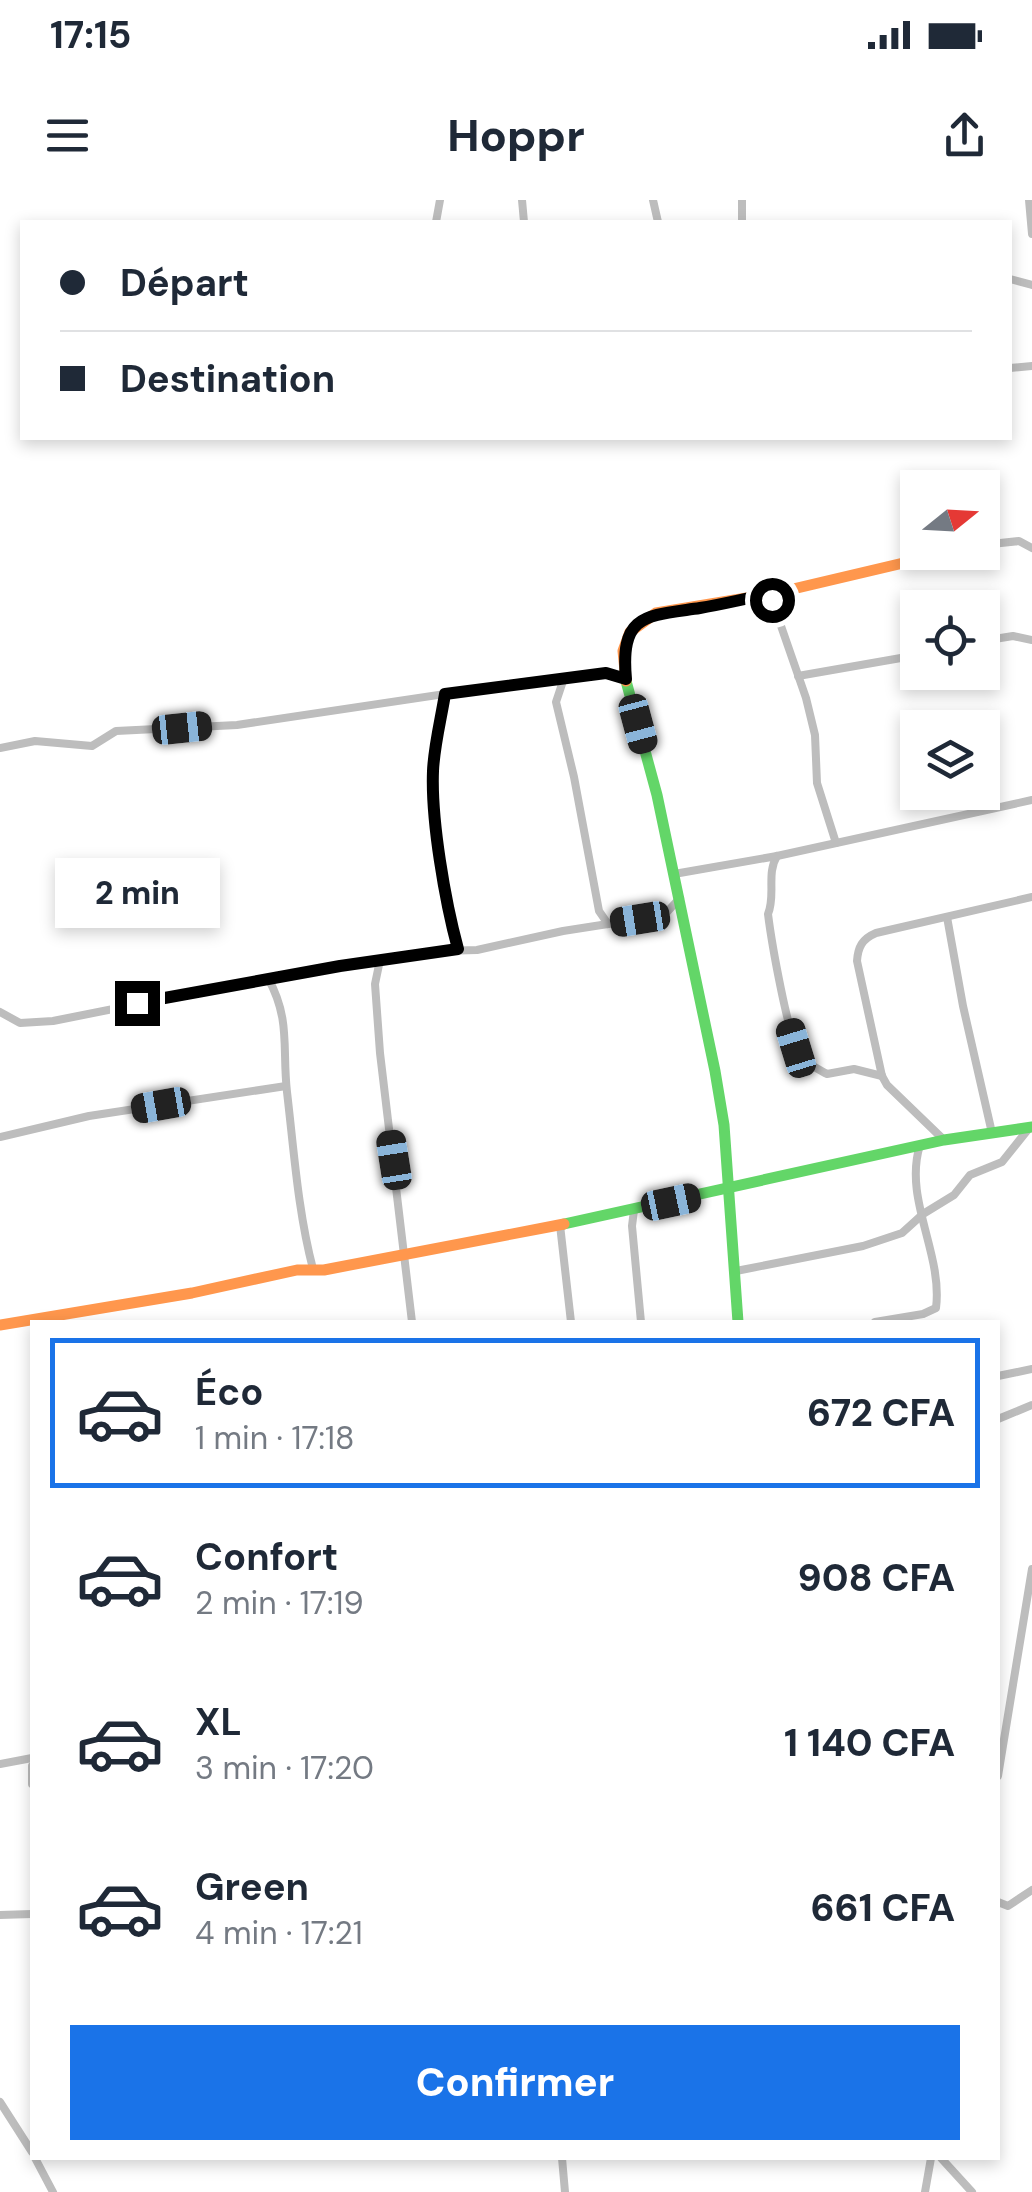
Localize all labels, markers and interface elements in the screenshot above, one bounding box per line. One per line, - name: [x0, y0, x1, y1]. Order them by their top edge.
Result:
- text: 17:15: [50, 10, 131, 60]
- text: Hoppr: [447, 106, 585, 165]
- icon: menu: [40, 108, 95, 163]
- icon: share: [937, 108, 992, 163]
- text: Départ: [120, 258, 249, 308]
- text: Destination: [120, 354, 335, 404]
- north arrow: [900, 470, 1000, 570]
- map controls: [900, 470, 1000, 810]
- route start: [750, 578, 795, 623]
- button: locate: [900, 590, 1000, 690]
- car: [616, 691, 660, 757]
- car: [151, 710, 213, 746]
- button: layers: [900, 710, 1000, 810]
- callout: 2 min: [54, 858, 220, 928]
- text: 2 min: [95, 872, 180, 914]
- car: [608, 899, 672, 939]
- route end: [115, 981, 160, 1026]
- car: [773, 1015, 819, 1081]
- car: [129, 1085, 193, 1125]
- car: [374, 1128, 414, 1192]
- car: [639, 1181, 703, 1223]
- text: Éco: [195, 1367, 263, 1417]
- icon: car: [75, 1368, 165, 1458]
- text: 672 CFA: [807, 1388, 955, 1438]
- text: 1 min · 17:18: [195, 1417, 354, 1459]
- text: Confort: [195, 1532, 338, 1582]
- icon: car: [75, 1533, 165, 1623]
- text: 908 CFA: [798, 1553, 955, 1603]
- text: 2 min · 17:19: [195, 1582, 363, 1624]
- text: XL: [195, 1697, 242, 1747]
- icon: car: [75, 1698, 165, 1788]
- text: 1 140 CFA: [784, 1718, 955, 1768]
- text: 3 min · 17:20: [195, 1747, 374, 1789]
- text: Green: [195, 1862, 309, 1912]
- icon: car: [75, 1863, 165, 1953]
- text: 661 CFA: [810, 1883, 955, 1933]
- text: 4 min · 17:21: [195, 1912, 363, 1954]
- button: Confirmer: [70, 2025, 960, 2140]

